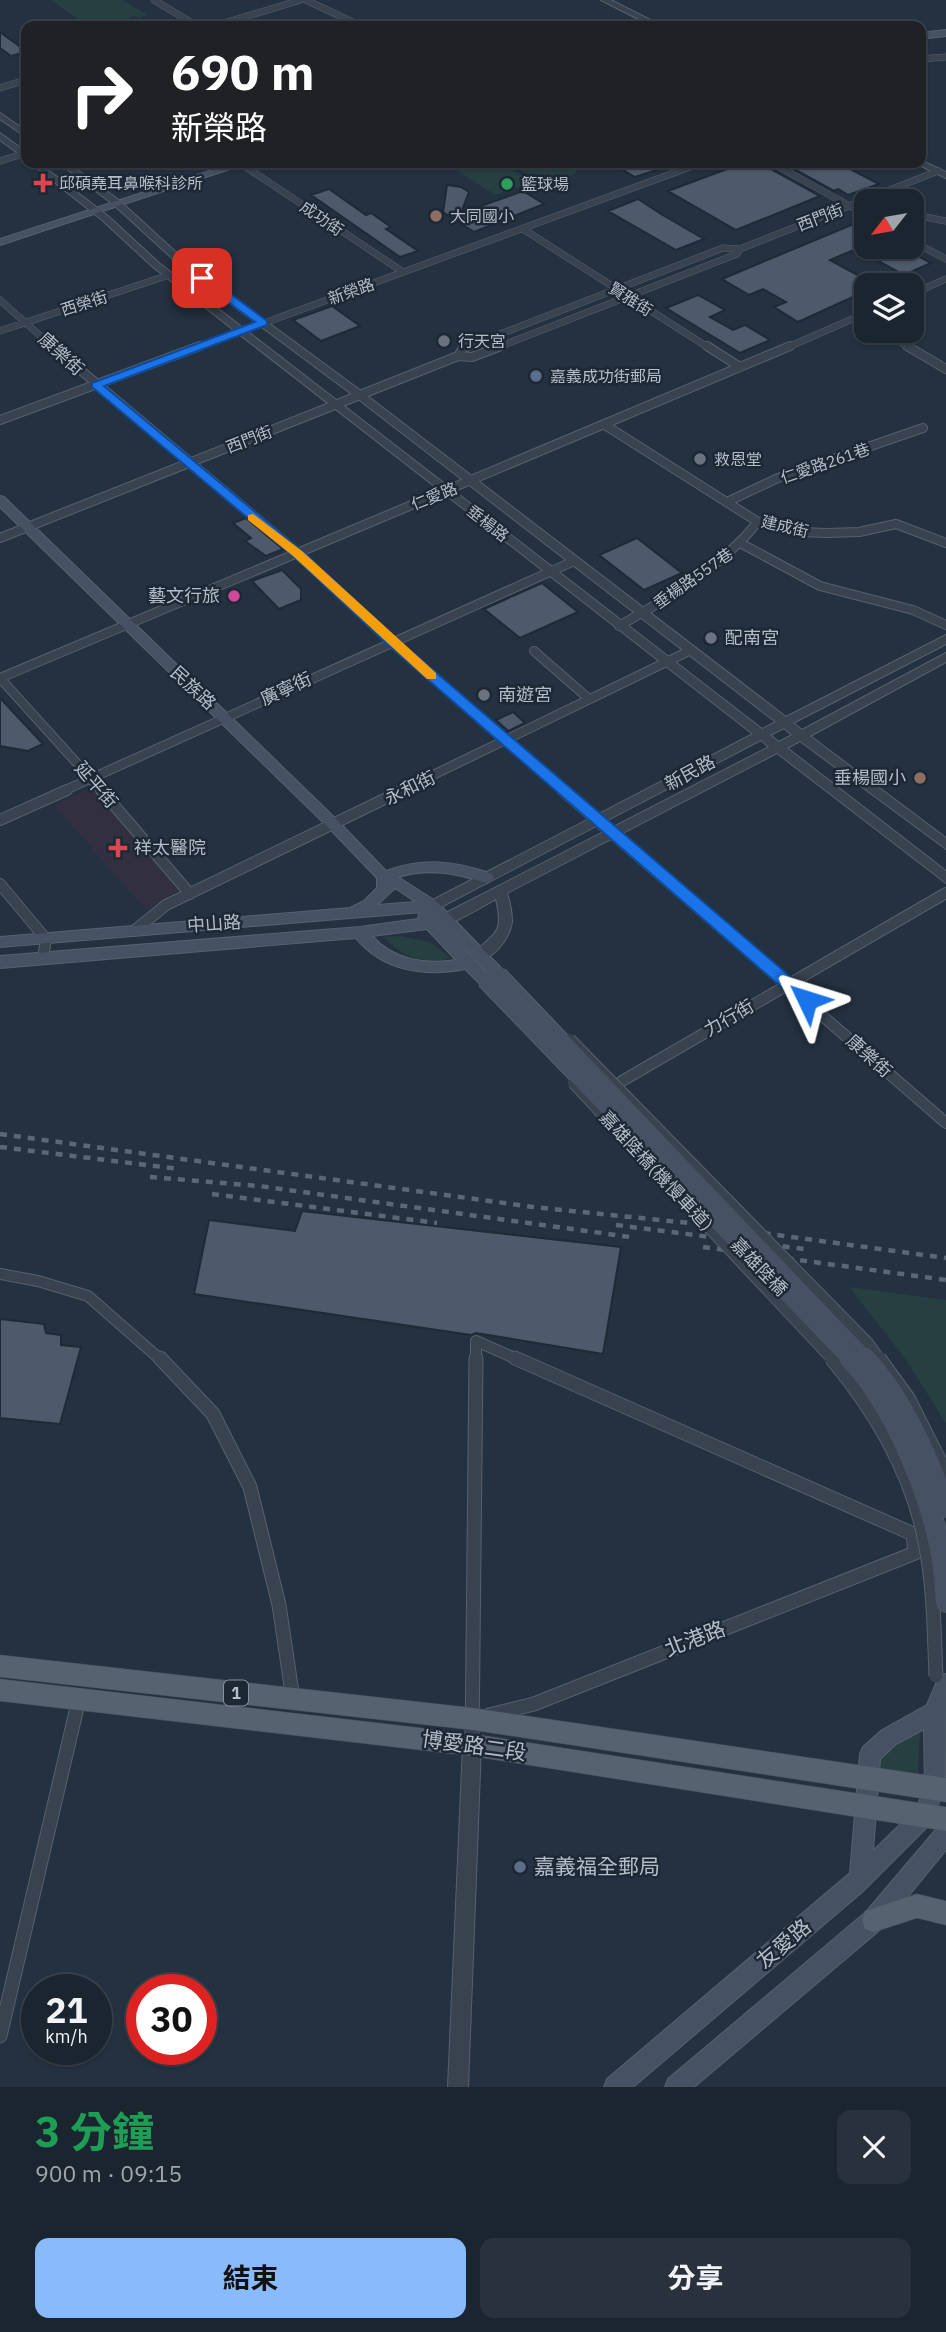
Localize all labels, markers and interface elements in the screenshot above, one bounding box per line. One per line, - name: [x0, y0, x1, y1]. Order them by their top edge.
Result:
- text: 690 m: [171, 40, 315, 103]
- icon: right: [56, 49, 147, 140]
- text: 新榮路: [171, 106, 267, 148]
- marker: 邱碩堯耳鼻喉科診所: [33, 173, 53, 193]
- place label: 邱碩堯耳鼻喉科診所: [59, 173, 203, 193]
- place label: 籃球場: [521, 174, 569, 194]
- marker: 籃球場: [499, 176, 515, 192]
- north arrow: [854, 189, 924, 259]
- map controls: [854, 189, 924, 343]
- street label: 成功街: [297, 196, 347, 240]
- street label: 西門街: [794, 199, 846, 235]
- place label: 大同國小: [450, 206, 514, 226]
- marker: 大同國小: [428, 208, 444, 224]
- pin: [172, 248, 232, 308]
- icon: arrive: [183, 259, 221, 297]
- street label: 新榮路: [325, 273, 377, 309]
- button: layers: [854, 273, 924, 343]
- street label: 賢雅街: [605, 278, 657, 320]
- street label: 西榮街: [58, 286, 110, 320]
- street label: 康樂街: [34, 327, 89, 380]
- place label: 行天宮: [458, 331, 506, 351]
- marker: 行天宮: [436, 333, 452, 349]
- place label: 嘉義成功街郵局: [550, 366, 662, 386]
- marker: 嘉義成功街郵局: [528, 368, 544, 384]
- street label: 西門街: [223, 421, 275, 457]
- street label: 仁愛路261巷: [778, 438, 872, 488]
- place label: 救恩堂: [714, 449, 762, 469]
- marker: 救恩堂: [692, 451, 708, 467]
- street label: 仁愛路: [408, 478, 460, 514]
- street label: 垂楊路: [463, 500, 513, 546]
- street label: 建成街: [759, 511, 811, 541]
- street label: 垂楊路557巷: [649, 543, 737, 613]
- place label: 藝文行旅: [148, 584, 220, 607]
- marker: 藝文行旅: [226, 588, 242, 604]
- place label: 配南宮: [725, 626, 779, 649]
- marker: 配南宮: [703, 630, 719, 646]
- street label: 民族路: [166, 661, 221, 714]
- street label: 廣寧街: [256, 667, 315, 710]
- place label: 南遊宮: [498, 683, 552, 706]
- marker: 南遊宮: [476, 687, 492, 703]
- street label: 新民路: [661, 750, 719, 795]
- street label: 延平街: [70, 757, 123, 813]
- street label: 永和街: [380, 765, 439, 810]
- place label: 垂楊國小: [834, 766, 906, 789]
- marker: 垂楊國小: [912, 770, 928, 786]
- place label: 祥太醫院: [134, 836, 206, 859]
- marker: 祥太醫院: [108, 838, 128, 858]
- street label: 中山路: [186, 910, 242, 937]
- position arrow: [770, 963, 844, 1037]
- street label: 力行街: [700, 994, 758, 1041]
- street label: 康樂街: [842, 1029, 897, 1082]
- street label: 嘉雄陸橋(機慢車道): [595, 1106, 718, 1236]
- street label: 嘉雄陸橋: [726, 1233, 793, 1301]
- street label: 北港路: [660, 1614, 729, 1662]
- road number: 1: [224, 1680, 248, 1706]
- street label: 博愛路二段: [420, 1724, 528, 1766]
- place label: 嘉義福全郵局: [534, 1852, 660, 1880]
- marker: 嘉義福全郵局: [512, 1859, 528, 1875]
- street label: 友愛路: [750, 1912, 816, 1974]
- speed limit sign: 30: [126, 1974, 217, 2065]
- text: 21: [45, 1987, 88, 2033]
- text: km/h: [45, 2025, 88, 2048]
- text: 3 分鐘: [35, 2104, 154, 2159]
- button: close: [837, 2110, 911, 2184]
- text: 900 m · 09:15: [35, 2158, 182, 2188]
- button: 結束: [35, 2238, 466, 2318]
- button: 分享: [480, 2238, 911, 2318]

